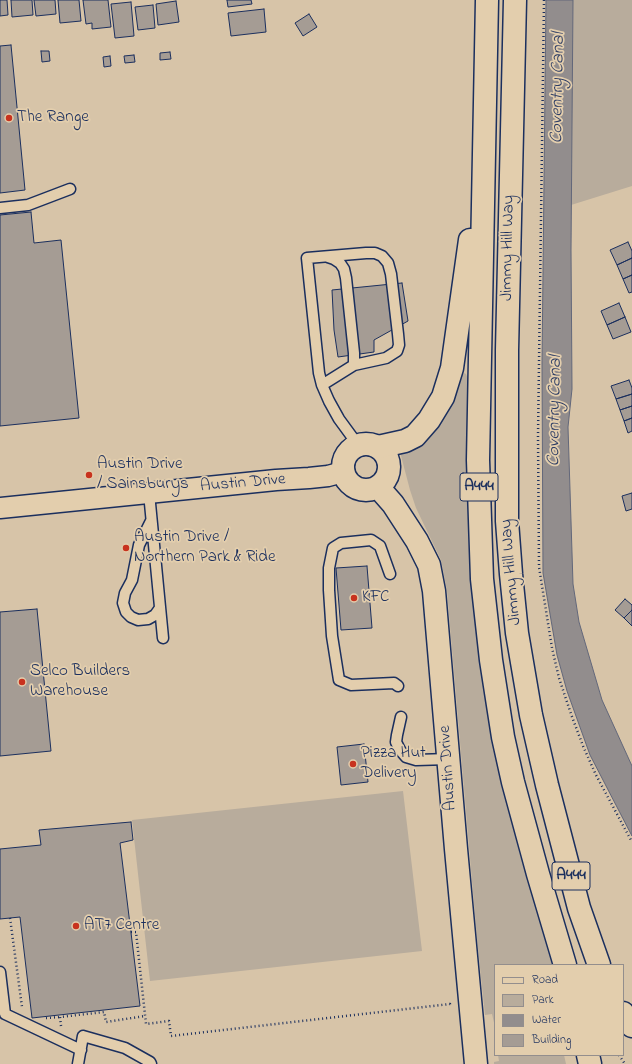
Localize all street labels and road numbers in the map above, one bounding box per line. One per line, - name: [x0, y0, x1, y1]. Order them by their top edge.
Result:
- street label: Jimmy Hill Way: [498, 195, 520, 301]
- street label: Austin Drive: [199, 470, 287, 498]
- road number: A444: [460, 473, 498, 501]
- street label: Jimmy Hill Way: [497, 518, 527, 626]
- street label: Austin Drive: [436, 725, 462, 811]
- road number: A444: [552, 862, 590, 890]

